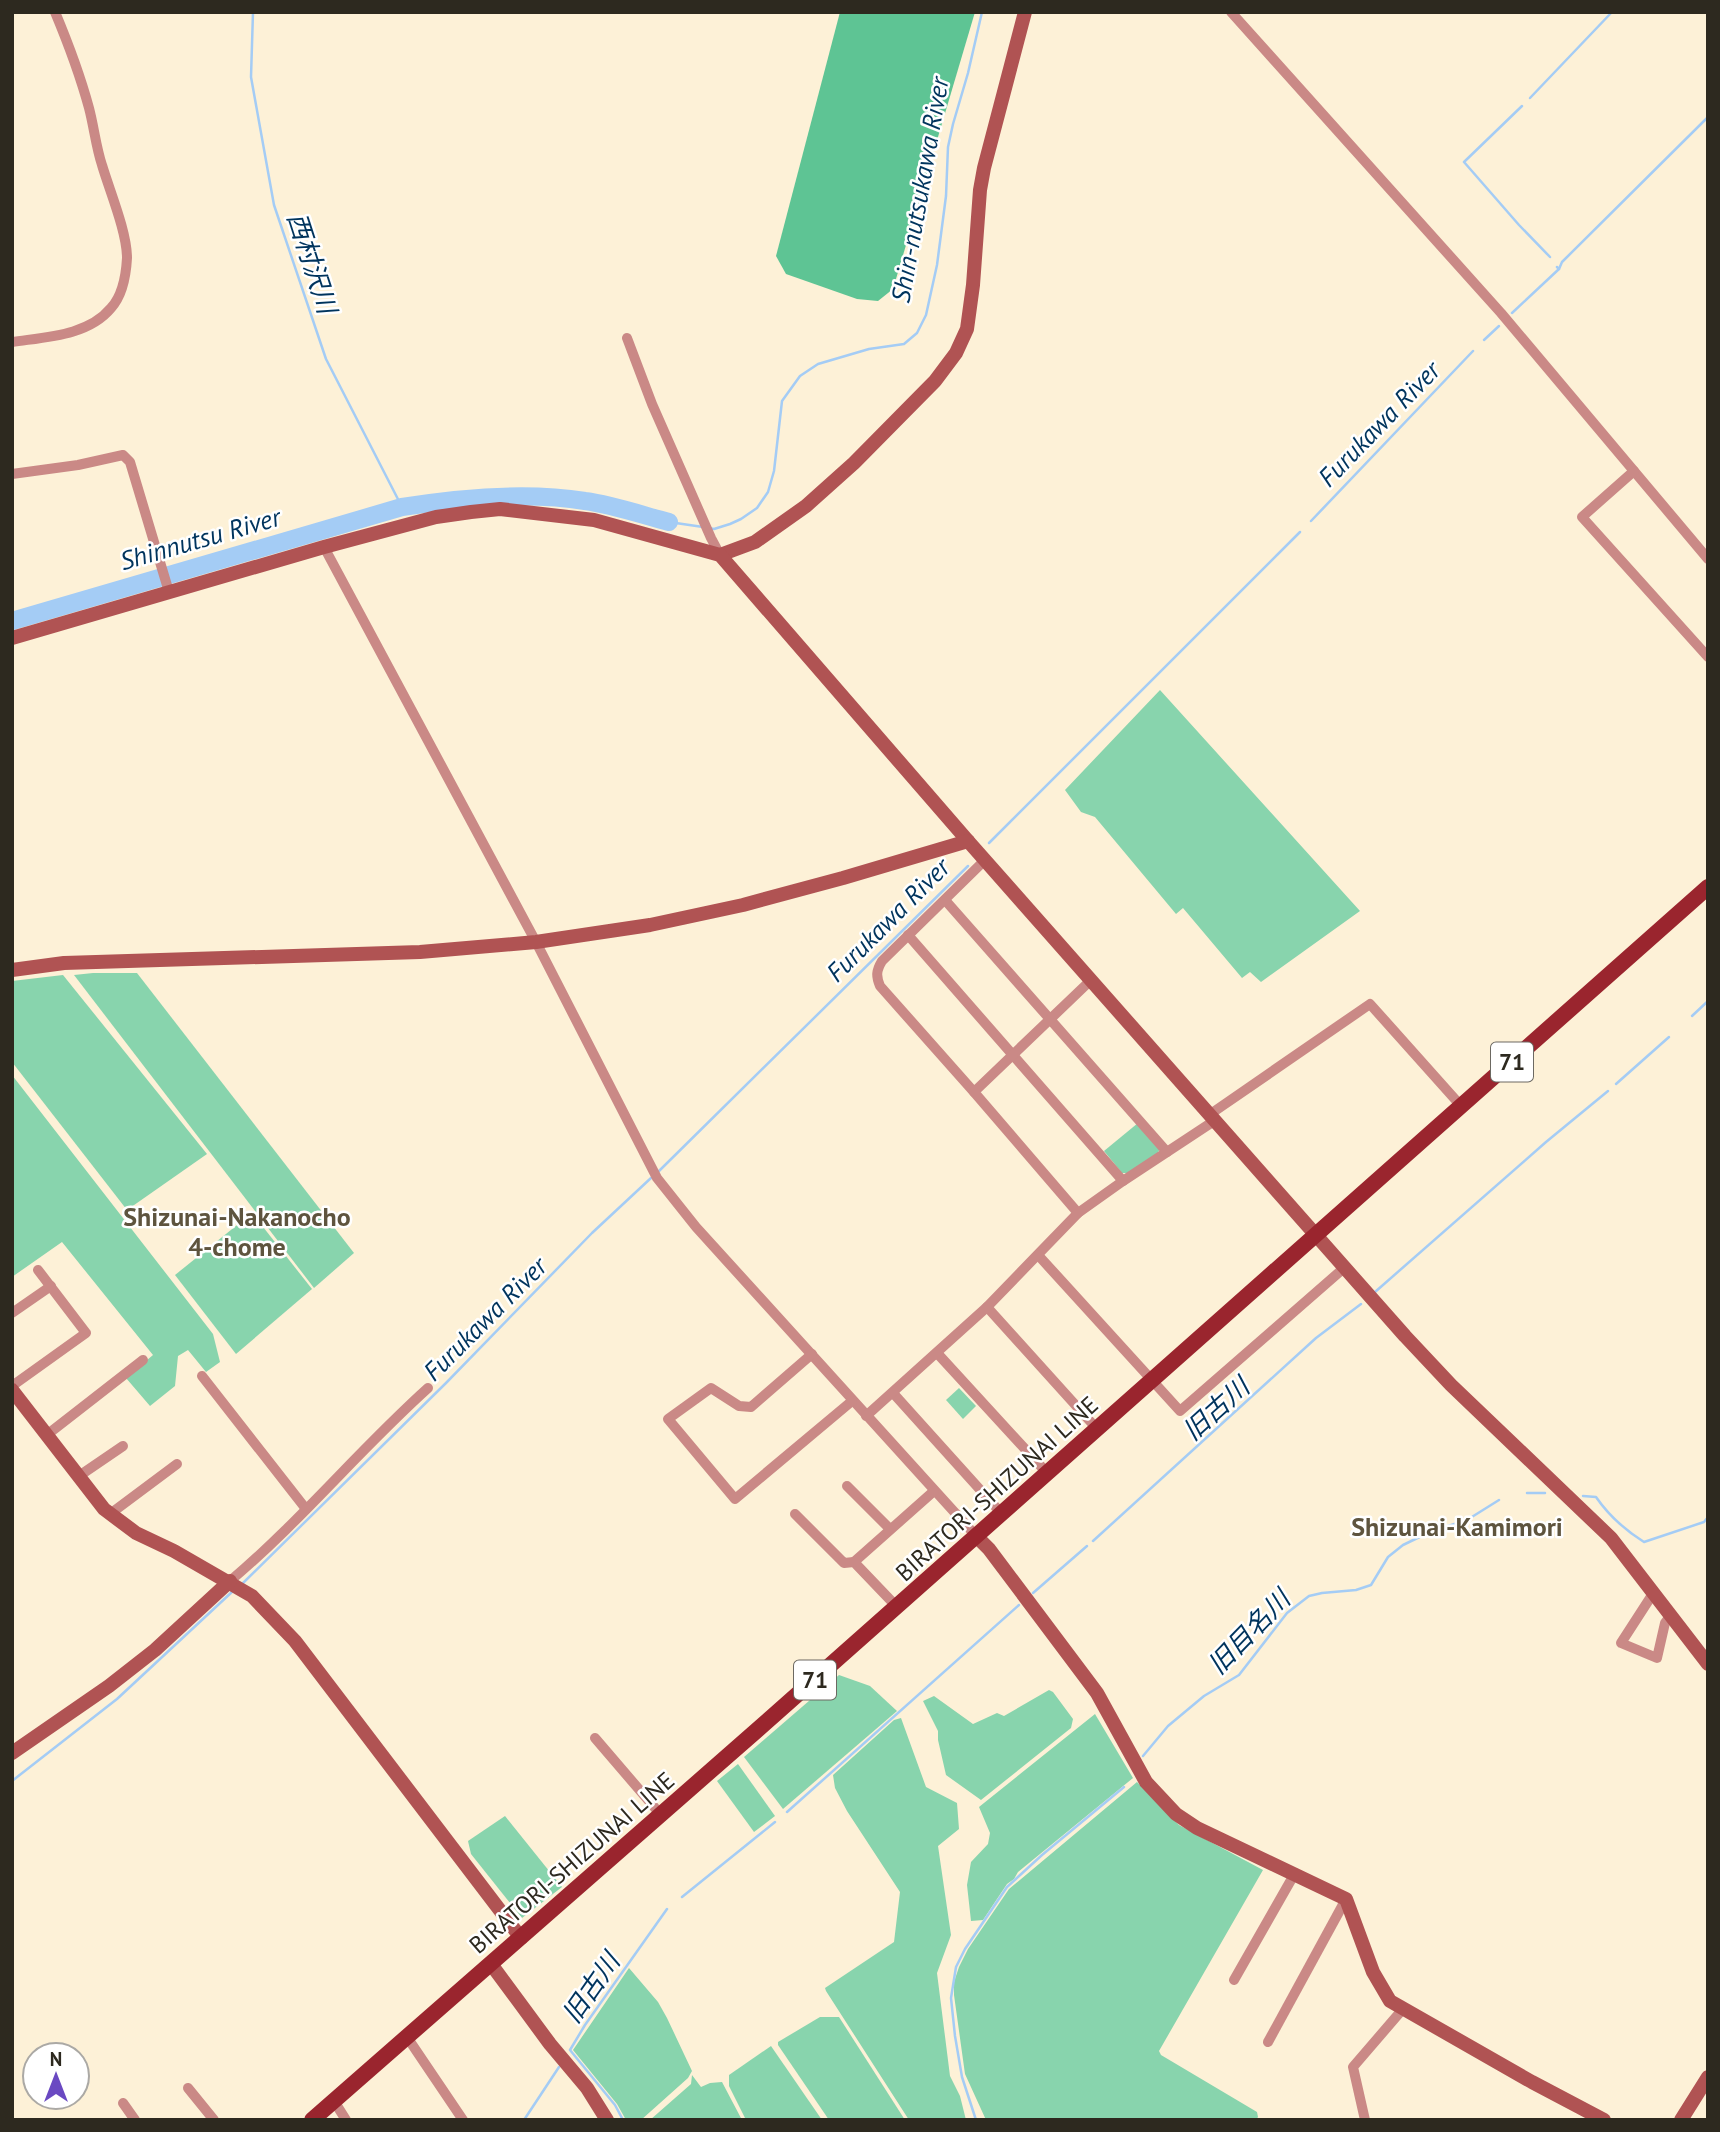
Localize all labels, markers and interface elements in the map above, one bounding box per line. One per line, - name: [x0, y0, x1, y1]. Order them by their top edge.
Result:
- water label: Shin-nutsukawa River: [883, 73, 956, 305]
- water label: 西村沢川: [281, 208, 345, 320]
- water label: Furukawa River: [1311, 353, 1448, 493]
- water label: Shinnutsu River: [116, 499, 285, 577]
- water label: Furukawa River: [819, 850, 958, 988]
- road number: 71: [1491, 1042, 1533, 1082]
- district label: Shizunai-Nakanocho 4-chome: [123, 1200, 351, 1263]
- water label: Furukawa River: [416, 1249, 555, 1387]
- water label: 旧古川: [1176, 1368, 1258, 1447]
- street label: BIRATORI-SHIZUNAI LINE: [889, 1389, 1104, 1588]
- district label: Shizunai-Kamimori: [1351, 1510, 1563, 1543]
- water label: 旧目名川: [1201, 1581, 1299, 1681]
- road number: 71: [794, 1660, 836, 1700]
- street label: BIRATORI-SHIZUNAI LINE: [463, 1765, 681, 1960]
- water label: 旧古川: [555, 1944, 628, 2029]
- north arrow: [21, 2041, 91, 2111]
- text: N: [50, 2047, 62, 2071]

